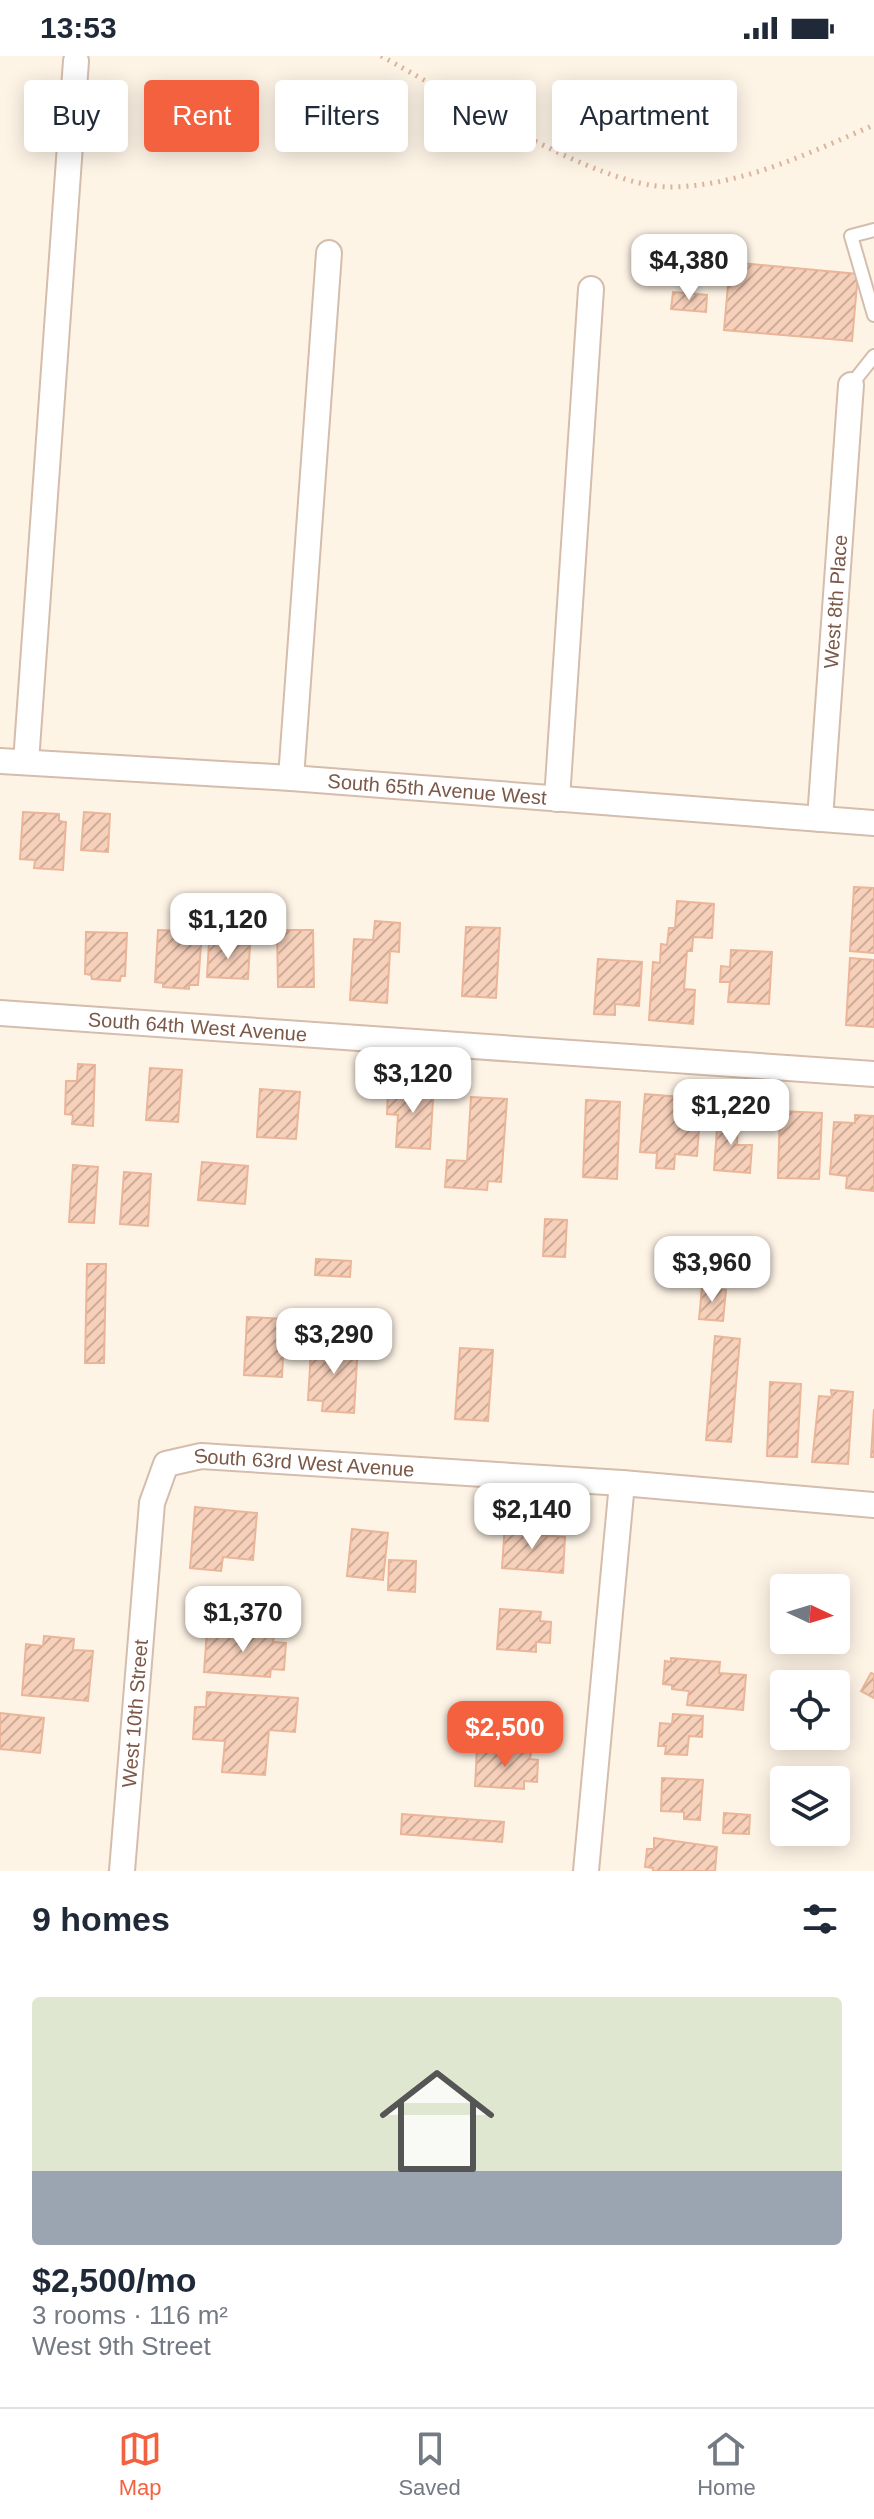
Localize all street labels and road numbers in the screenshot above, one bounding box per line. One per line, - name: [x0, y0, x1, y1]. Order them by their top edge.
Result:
- street label: West 8th Place: [820, 534, 851, 669]
- street label: South 65th Avenue West: [327, 770, 548, 809]
- street label: South 64th West Avenue: [87, 1008, 308, 1045]
- street label: South 63rd West Avenue: [192, 1444, 415, 1481]
- street label: West 10th Street: [118, 1638, 152, 1788]

